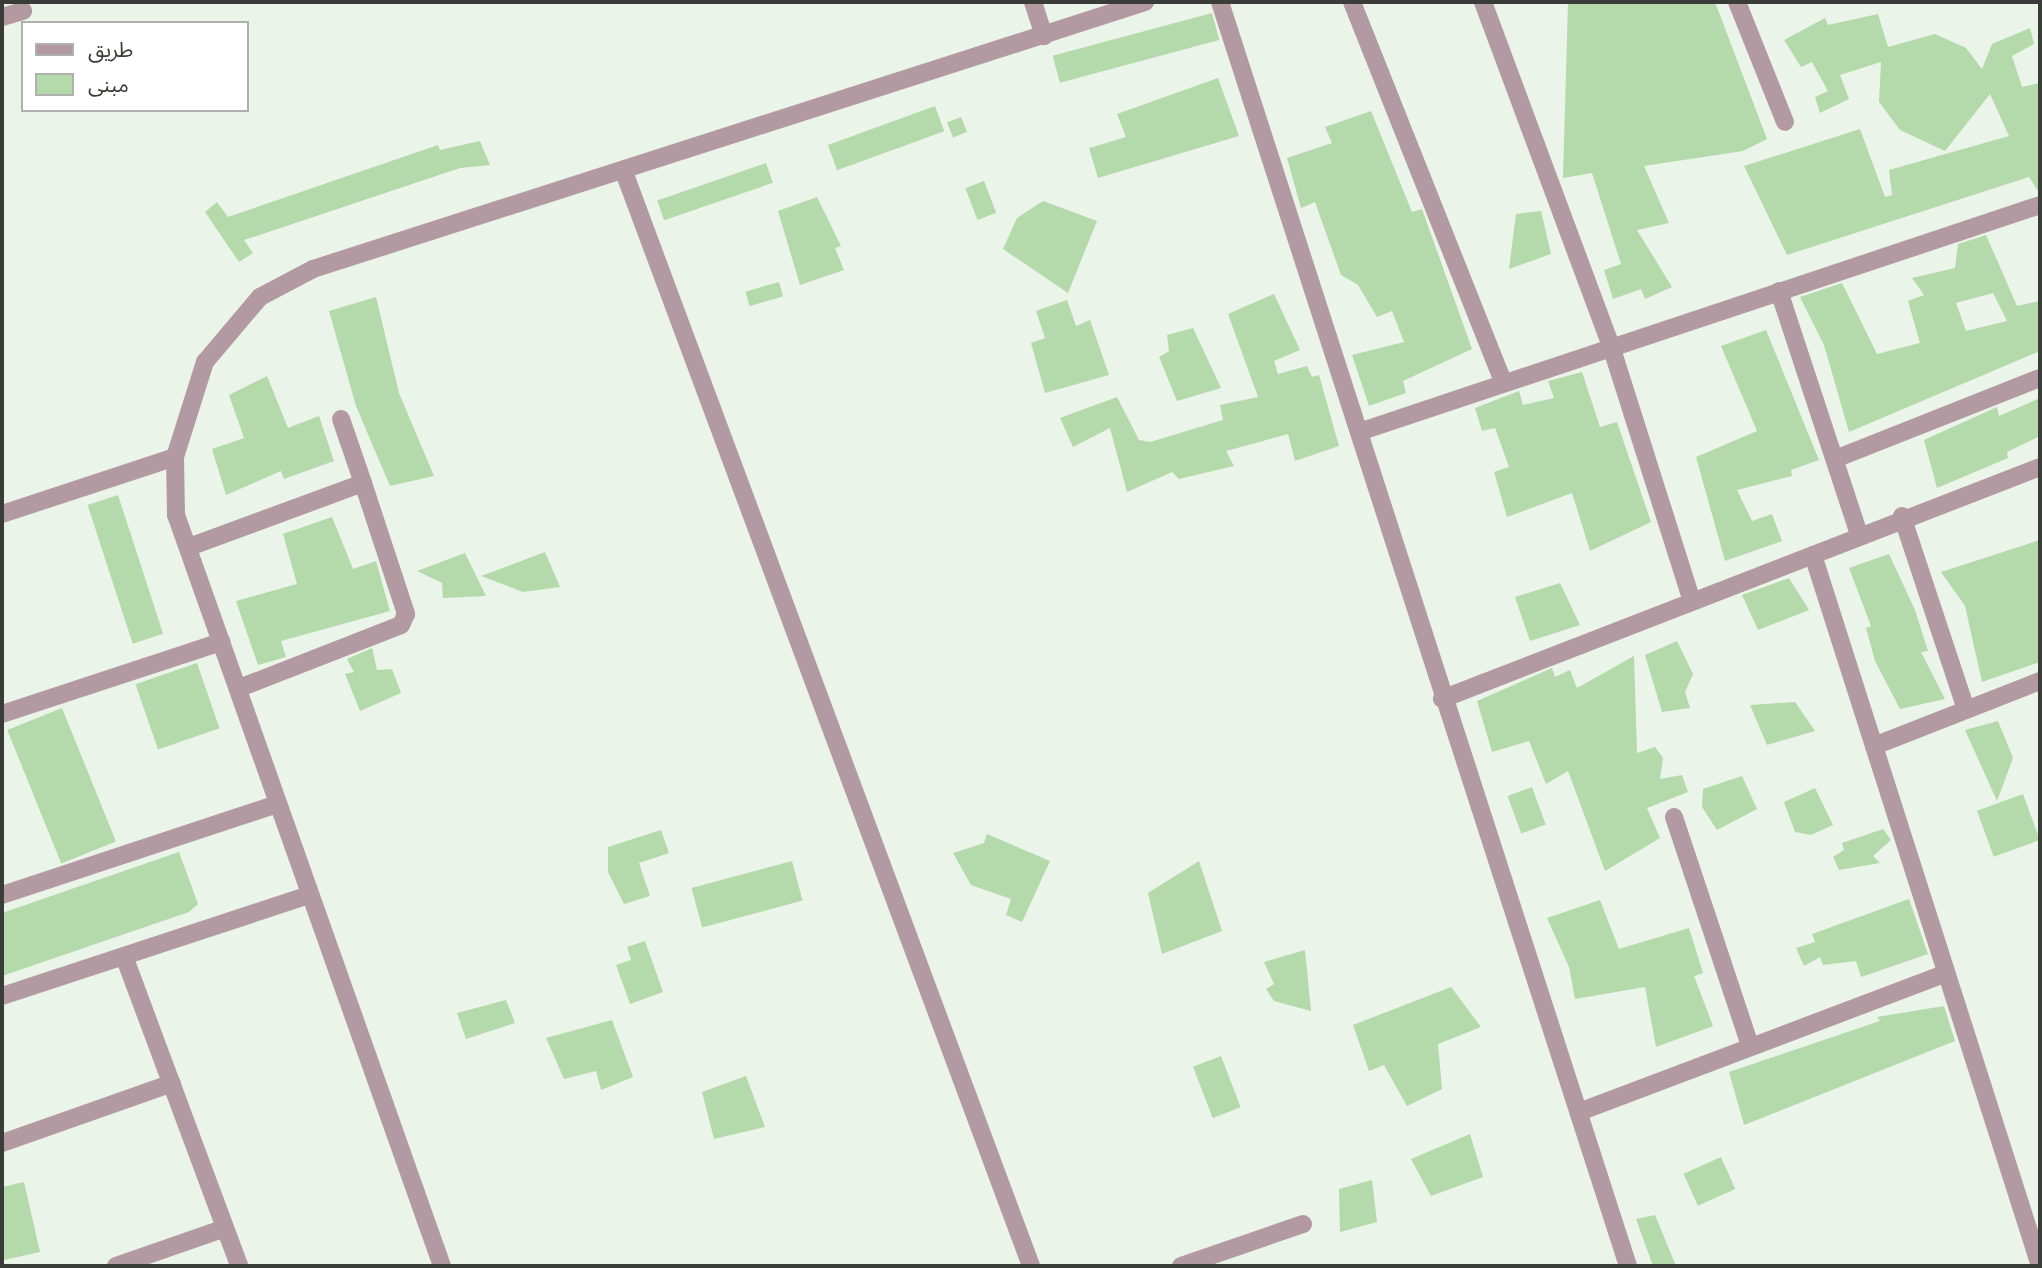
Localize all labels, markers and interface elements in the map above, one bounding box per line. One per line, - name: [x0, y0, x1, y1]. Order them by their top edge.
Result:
- legend: [21, 21, 248, 112]
- text: طريق: [88, 37, 133, 62]
- text: مبنى: [88, 72, 129, 97]

